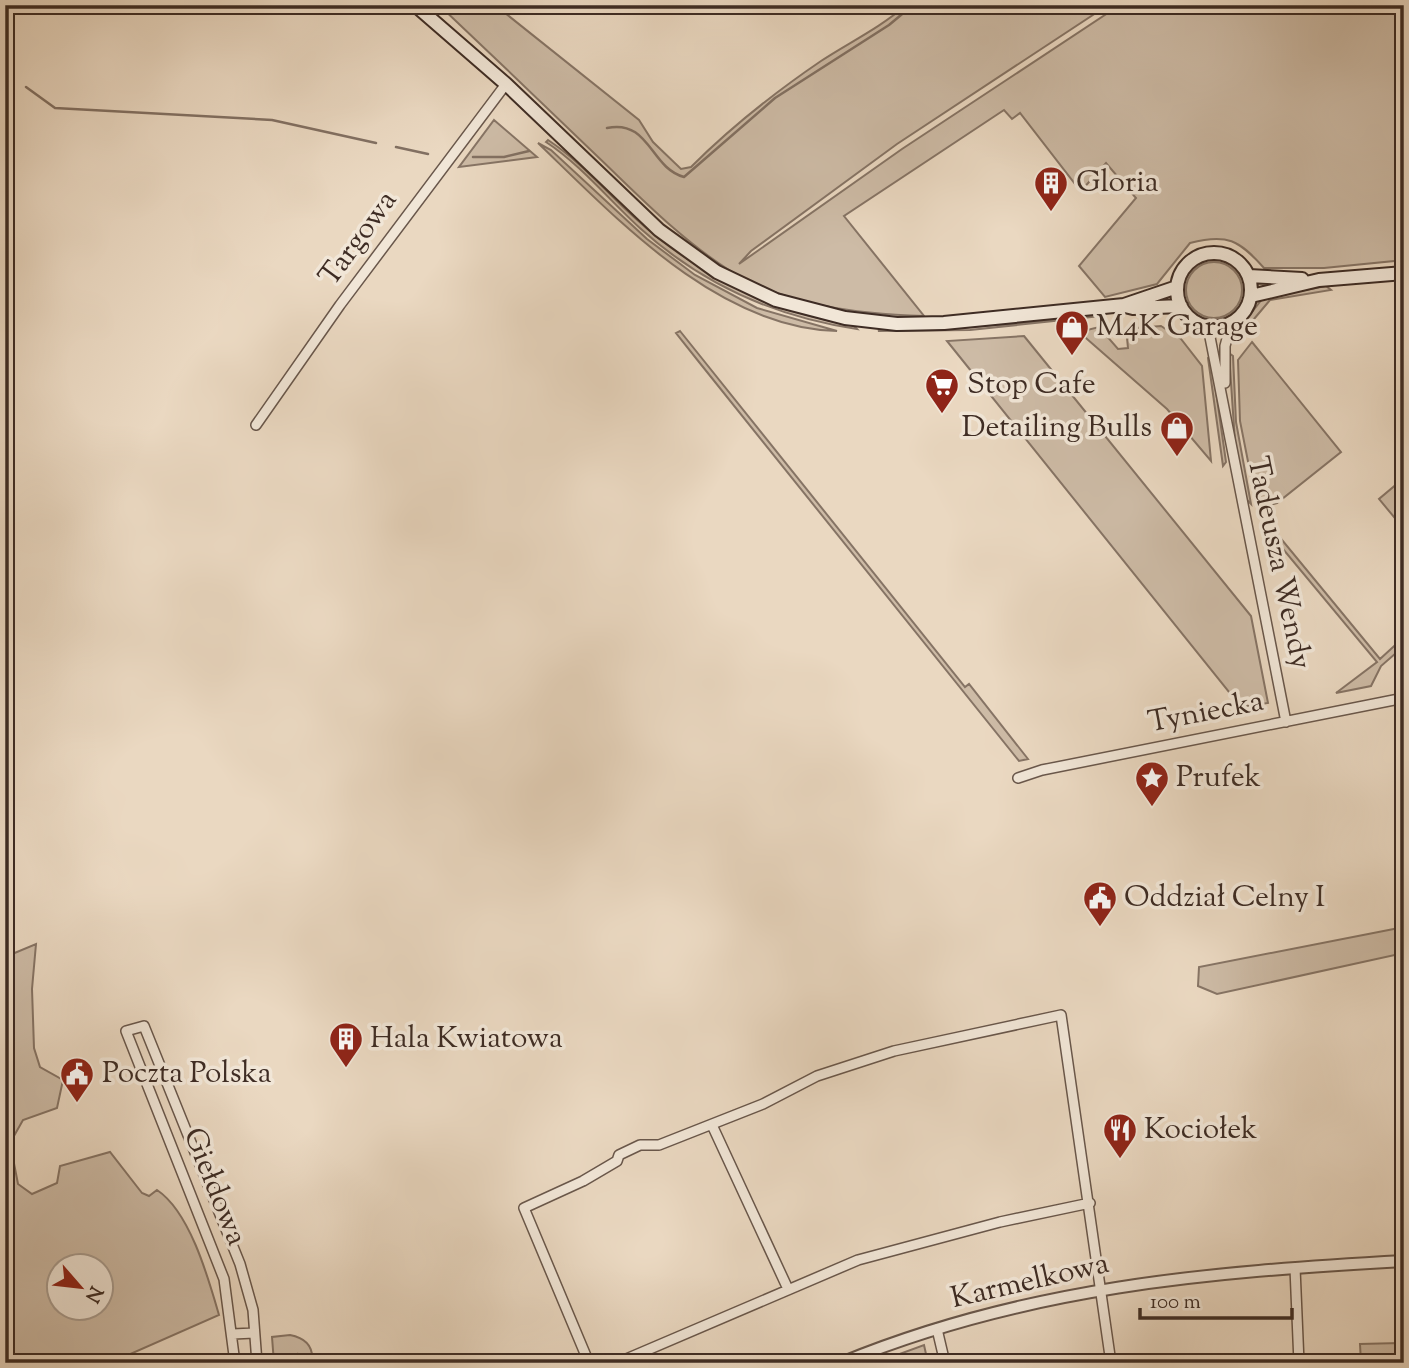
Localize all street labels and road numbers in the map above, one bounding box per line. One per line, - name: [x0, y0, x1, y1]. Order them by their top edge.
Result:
- street label: Targowa: [309, 182, 409, 296]
- street label: Tadeusza Wendy: [1234, 453, 1322, 673]
- street label: Tyniecka: [1144, 681, 1268, 745]
- street label: Giełdowa: [171, 1122, 257, 1252]
- street label: Karmelkowa: [947, 1243, 1113, 1321]

